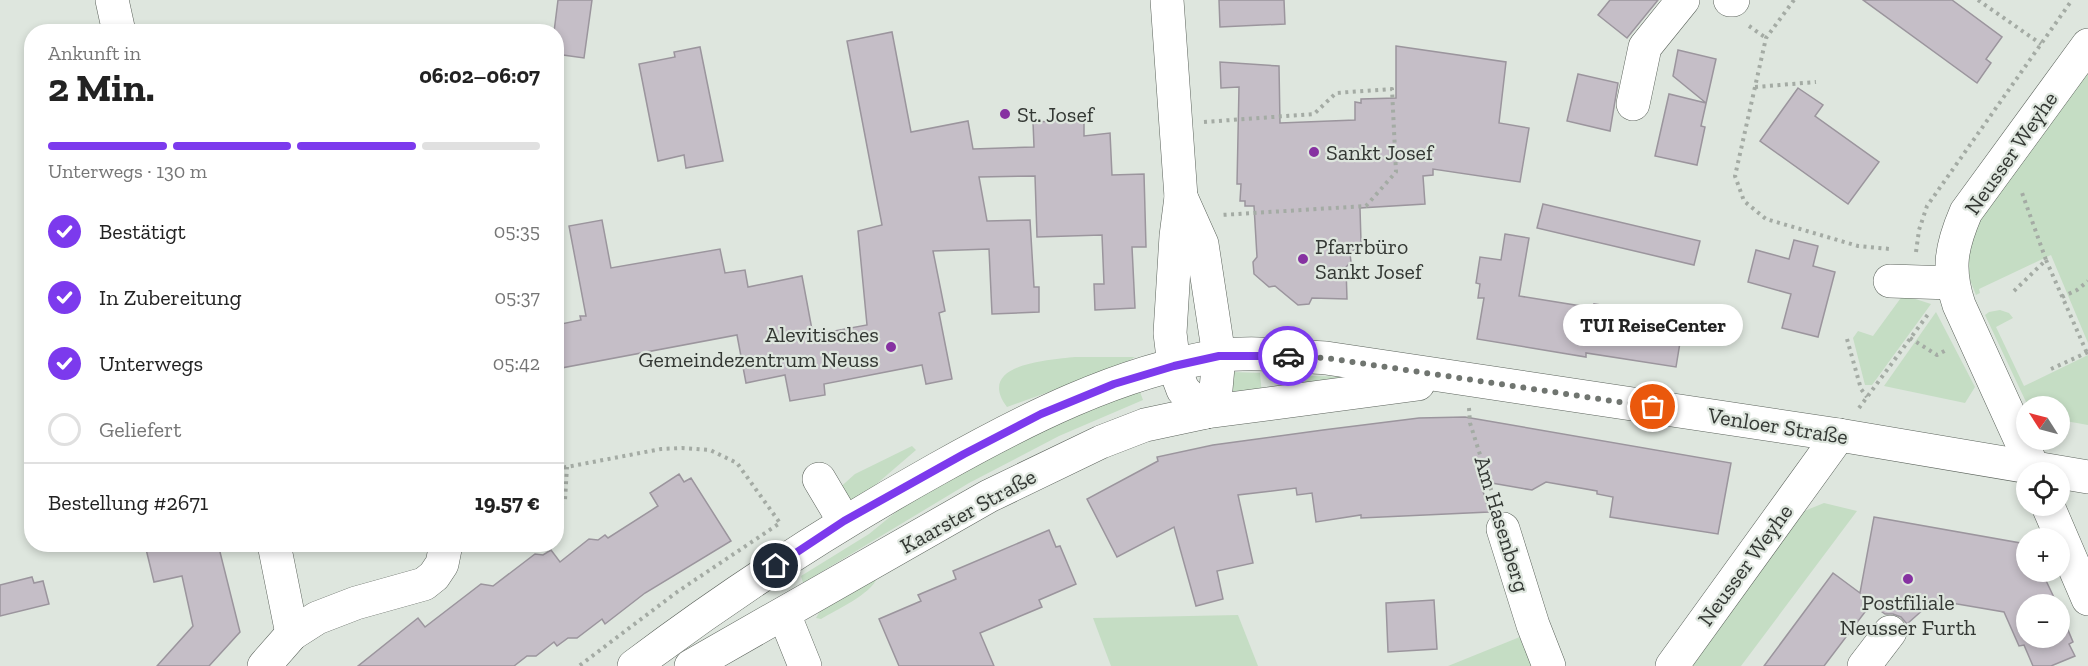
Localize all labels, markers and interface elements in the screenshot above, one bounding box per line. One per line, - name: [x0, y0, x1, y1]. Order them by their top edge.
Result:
- text: Ankunft in: [48, 41, 141, 65]
- text: 06:02–06:07: [419, 62, 540, 89]
- text: 2 Min.: [48, 64, 155, 111]
- street label: Neusser Weyhe: [1959, 86, 2063, 220]
- place label: St. Josef: [1017, 101, 1096, 128]
- marker: St. Josef: [998, 107, 1012, 121]
- place label: Sankt Josef: [1326, 139, 1435, 166]
- marker: Sankt Josef: [1307, 145, 1321, 159]
- text: Unterwegs · 130 m: [48, 159, 207, 183]
- icon: check: [48, 215, 81, 248]
- text: Bestätigt: [99, 218, 186, 245]
- text: 05:35: [494, 219, 540, 243]
- place label: Pfarrbüro Sankt Josef: [1315, 233, 1424, 285]
- marker: Pfarrbüro Sankt Josef: [1296, 252, 1310, 266]
- icon: check: [48, 281, 81, 314]
- text: In Zubereitung: [99, 284, 242, 311]
- text: 05:37: [495, 285, 540, 309]
- callout: TUI ReiseCenter: [1563, 305, 1743, 347]
- text: TUI ReiseCenter: [1580, 313, 1726, 337]
- place label: Alevitisches Gemeindezentrum Neuss: [638, 321, 879, 373]
- courier: [1258, 326, 1318, 386]
- marker: Alevitisches Gemeindezentrum Neuss: [884, 340, 898, 354]
- icon: car: [1272, 340, 1305, 373]
- icon: check: [48, 347, 81, 380]
- text: Unterwegs: [99, 350, 203, 377]
- text: 05:42: [493, 351, 540, 375]
- pin: [1627, 381, 1678, 432]
- icon: bag: [1636, 390, 1669, 423]
- north arrow: [2016, 396, 2070, 450]
- map controls: [2016, 396, 2070, 648]
- street label: Venloer Straße: [1705, 401, 1850, 450]
- text: Geliefert: [99, 416, 182, 443]
- street label: Am Hasenberg: [1468, 453, 1536, 595]
- button: locate: [2016, 462, 2070, 516]
- street label: Kaarster Straße: [895, 463, 1041, 559]
- text: Bestellung #2671: [48, 489, 208, 516]
- text: 19.57 €: [475, 489, 540, 516]
- street label: Neusser Weyhe: [1692, 499, 1798, 631]
- button: +: [2016, 528, 2070, 582]
- pin: [750, 540, 801, 591]
- icon: home: [759, 549, 792, 582]
- marker: Postfiliale Neusser Furth: [1901, 572, 1915, 586]
- place label: Postfiliale Neusser Furth: [1840, 589, 1977, 641]
- button: −: [2016, 594, 2070, 648]

